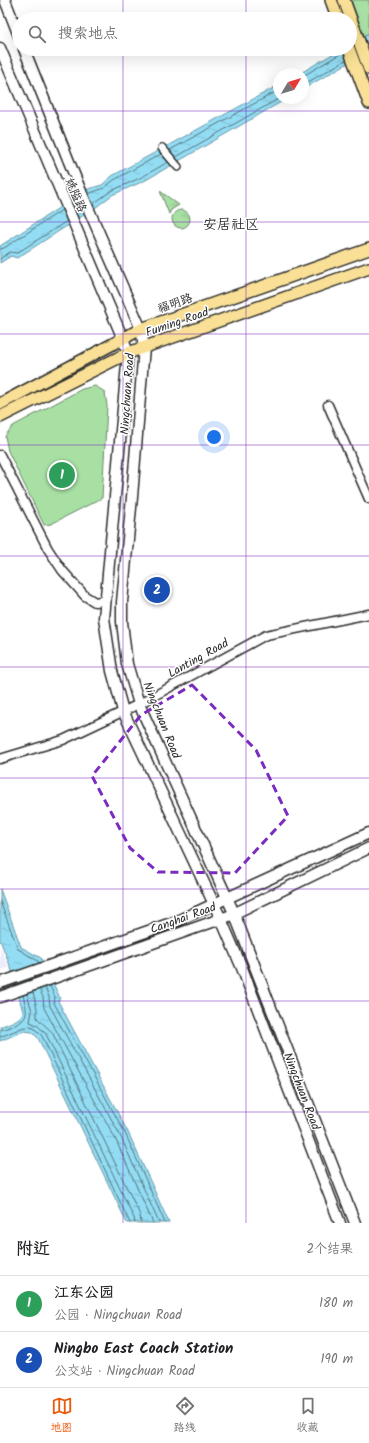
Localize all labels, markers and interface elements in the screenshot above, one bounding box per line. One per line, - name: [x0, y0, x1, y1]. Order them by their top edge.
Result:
- search box: [12, 12, 357, 56]
- text: 搜索地点: [58, 22, 118, 46]
- icon: search: [26, 23, 48, 45]
- north arrow: [273, 68, 309, 104]
- street label: 姚隘路: [60, 175, 91, 215]
- district label: 安居社区: [203, 214, 259, 236]
- street label: 福明路: [155, 289, 195, 318]
- street label: Fuming Road: [143, 303, 212, 342]
- street label: Ningchuan Road: [115, 352, 140, 435]
- your location: [204, 427, 224, 447]
- pin: 1: [49, 460, 75, 490]
- pin: 2: [144, 575, 170, 605]
- street label: Lanting Road: [164, 633, 233, 683]
- street label: Ningchuan Road: [137, 679, 186, 762]
- street label: Canghai Road: [148, 897, 220, 939]
- street label: Ningchuan Road: [278, 1050, 325, 1134]
- text: 附近: [16, 1236, 50, 1263]
- text: 2个结果: [306, 1239, 353, 1260]
- text: 江东公园: [54, 1281, 114, 1305]
- text: 1: [27, 1293, 31, 1314]
- text: 180 m: [319, 1293, 353, 1314]
- text: 公园 · Ningchuan Road: [54, 1305, 182, 1326]
- text: Ningbo East Coach Station: [54, 1337, 233, 1361]
- text: 2: [25, 1349, 33, 1370]
- text: 190 m: [321, 1349, 353, 1370]
- text: 公交站 · Ningchuan Road: [54, 1361, 195, 1382]
- tab: 地图: [51, 1395, 73, 1437]
- tab: 路线: [174, 1395, 196, 1437]
- tab: 收藏: [297, 1395, 319, 1437]

